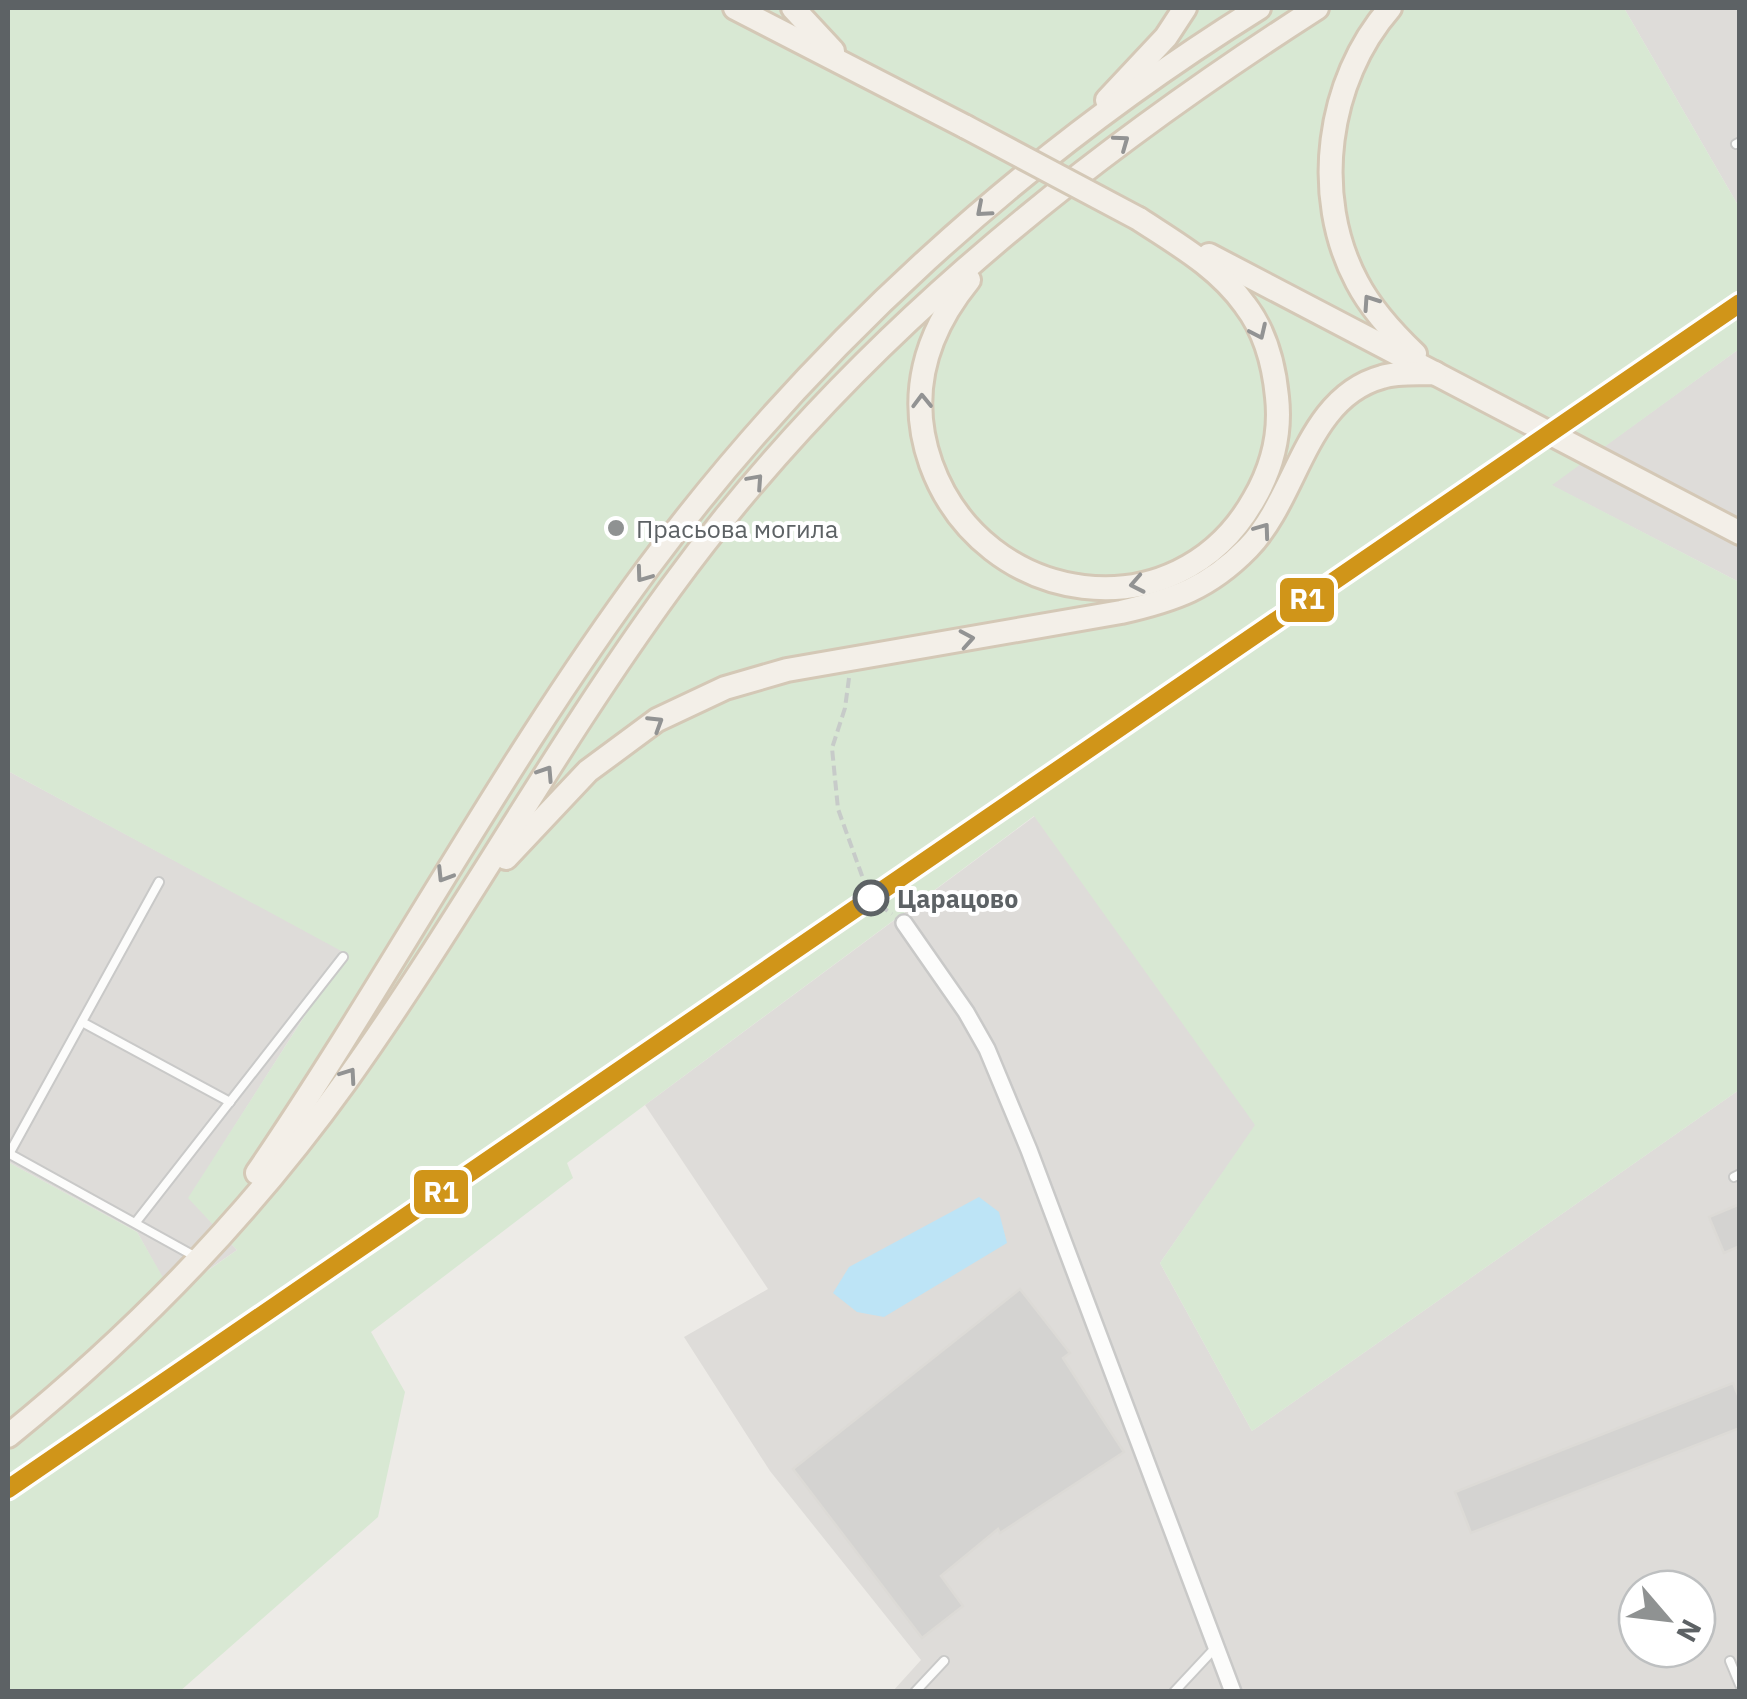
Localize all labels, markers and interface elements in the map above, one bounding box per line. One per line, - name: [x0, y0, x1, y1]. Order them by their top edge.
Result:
- one-way arrow: [1111, 136, 1129, 153]
- one-way arrow: [976, 198, 994, 216]
- one-way arrow: [1364, 294, 1382, 313]
- one-way arrow: [1247, 322, 1267, 340]
- one-way arrow: [912, 393, 933, 409]
- one-way arrow: [744, 474, 762, 493]
- place label: Прасьова могила: [636, 512, 838, 545]
- marker: Прасьова могила: [605, 517, 627, 539]
- one-way arrow: [1251, 523, 1268, 541]
- one-way arrow: [637, 564, 655, 582]
- one-way arrow: [1128, 573, 1145, 594]
- line badge: R1: [1278, 576, 1336, 624]
- text: R1: [1289, 580, 1325, 617]
- one-way arrow: [959, 629, 975, 650]
- one-way arrow: [645, 716, 663, 735]
- one-way arrow: [534, 766, 553, 784]
- one-way arrow: [438, 865, 457, 883]
- marker: Царацово: [854, 881, 888, 915]
- place label: Царацово: [897, 882, 1018, 915]
- one-way arrow: [337, 1067, 355, 1086]
- line badge: R1: [412, 1168, 470, 1216]
- text: R1: [423, 1173, 459, 1210]
- north arrow: [1617, 1569, 1717, 1669]
- text: N: [1668, 1613, 1711, 1649]

